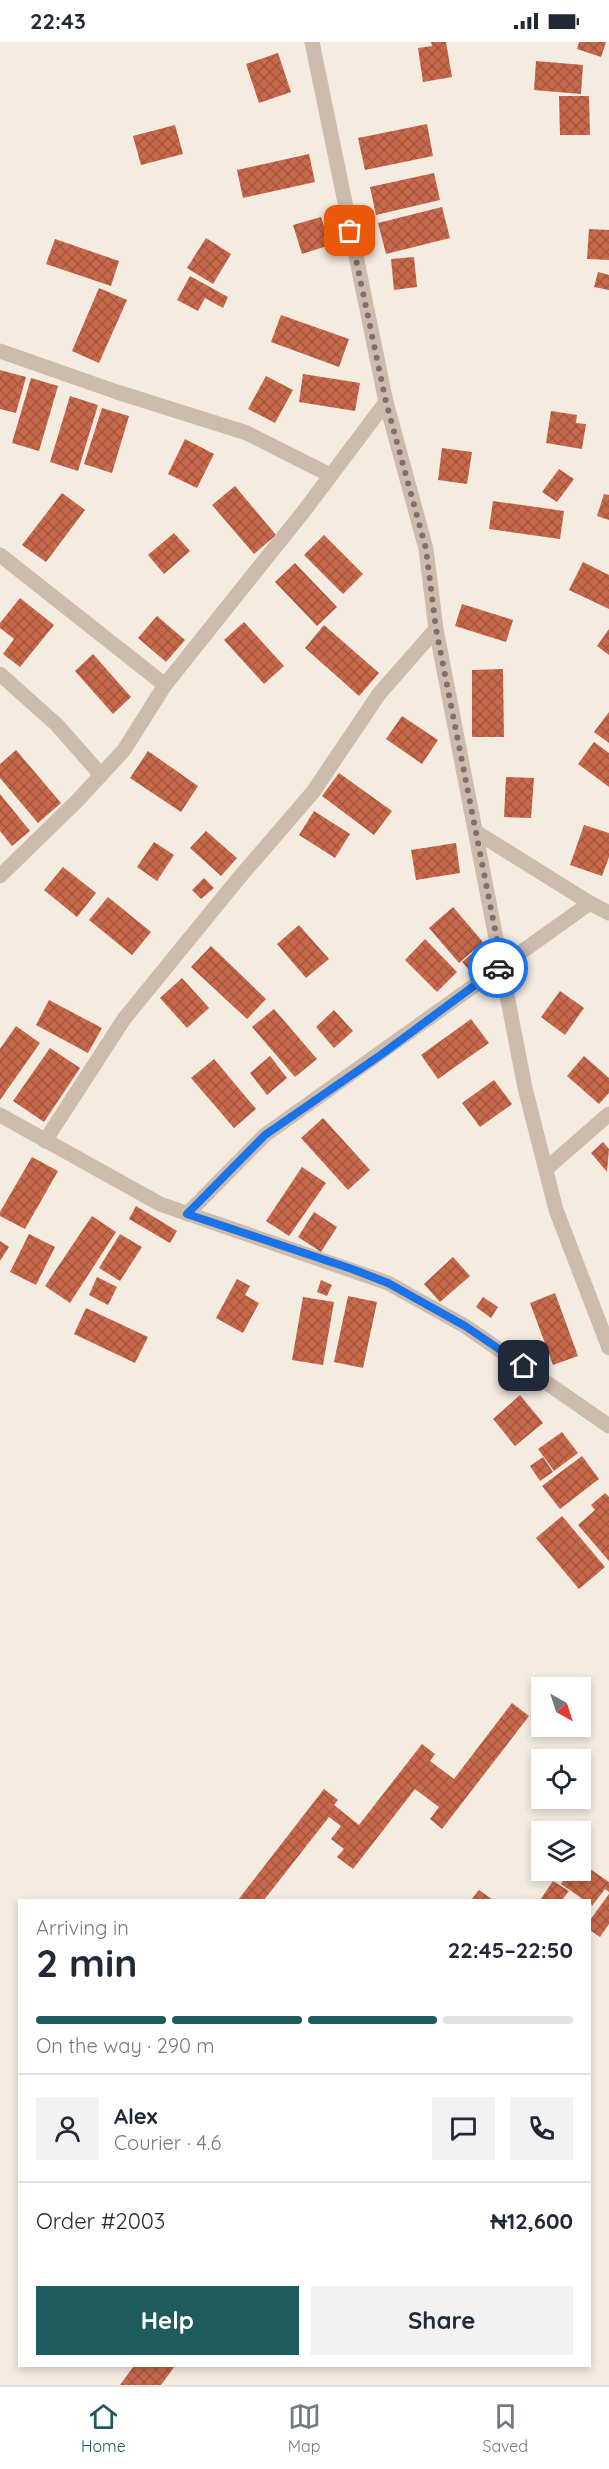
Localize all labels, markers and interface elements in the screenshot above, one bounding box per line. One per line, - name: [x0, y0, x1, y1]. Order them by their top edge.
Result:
- text: 22:43: [30, 7, 86, 35]
- pin: [324, 205, 375, 256]
- icon: bag: [333, 214, 366, 247]
- courier: [468, 938, 528, 998]
- icon: car: [482, 952, 515, 985]
- pin: [498, 1340, 549, 1391]
- icon: home: [507, 1349, 540, 1382]
- north arrow: [531, 1677, 591, 1737]
- map controls: [531, 1677, 591, 1881]
- button: locate: [531, 1749, 591, 1809]
- button: layers: [531, 1821, 591, 1881]
- text: Arriving in: [36, 1915, 129, 1940]
- text: 22:45–22:50: [448, 1936, 573, 1964]
- text: 2 min: [36, 1938, 138, 1987]
- text: On the way · 290 m: [36, 2033, 215, 2058]
- button: person: [36, 2097, 99, 2160]
- button: chat: [432, 2097, 495, 2160]
- button: phone: [510, 2097, 573, 2160]
- text: Alex: [114, 2102, 157, 2130]
- text: Courier · 4.6: [114, 2130, 221, 2155]
- text: Order #2003: [36, 2207, 165, 2235]
- text: ₦12,600: [491, 2207, 573, 2235]
- button: Help: [36, 2286, 299, 2355]
- button: Share: [311, 2286, 573, 2355]
- tab: Home: [81, 2400, 126, 2456]
- tab: Map: [288, 2400, 321, 2456]
- tab: Saved: [482, 2400, 528, 2456]

